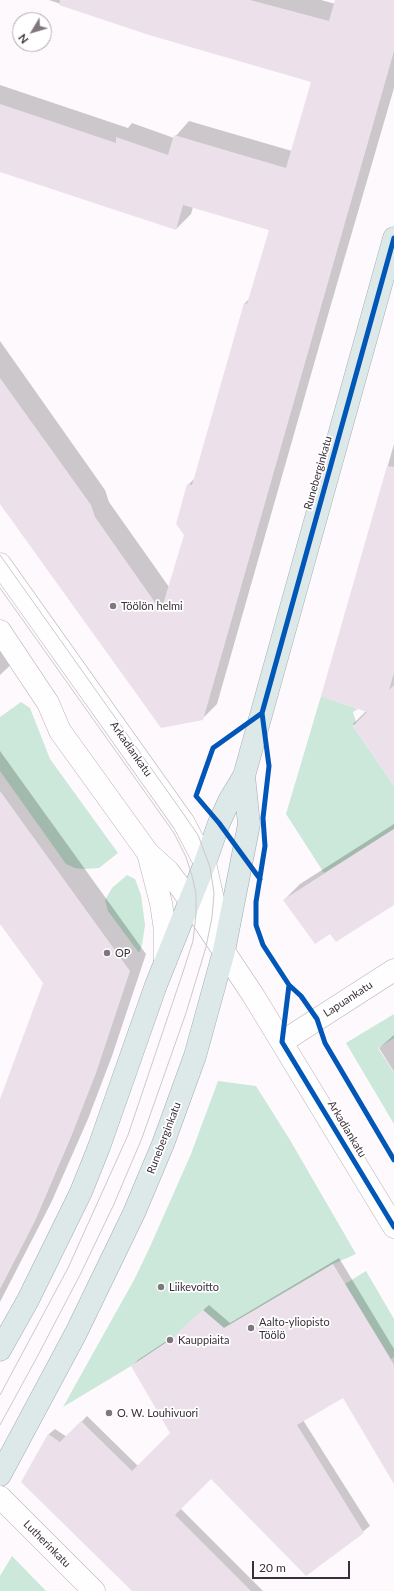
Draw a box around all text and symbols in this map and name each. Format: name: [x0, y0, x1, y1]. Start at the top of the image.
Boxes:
north arrow: [12, 12, 52, 52]
text: N: [15, 32, 31, 46]
street label: Runeberginkatu: [301, 435, 335, 511]
place label: Töölön helmi: [121, 599, 183, 613]
marker: Töölön helmi: [108, 601, 118, 611]
street label: Arkadiankatu: [107, 719, 155, 779]
place label: OP: [115, 946, 130, 960]
marker: OP: [102, 948, 112, 958]
street label: Lapuankatu: [321, 978, 375, 1020]
street label: Arkadiankatu: [325, 1098, 369, 1160]
street label: Runeberginkatu: [144, 1100, 184, 1176]
place label: Liikevoitto: [169, 1280, 219, 1294]
marker: Liikevoitto: [156, 1282, 166, 1292]
place label: Aalto-yliopisto Töölö: [259, 1315, 330, 1341]
marker: Aalto-yliopisto Töölö: [246, 1323, 256, 1333]
place label: Kauppiaita: [178, 1333, 229, 1347]
marker: Kauppiaita: [165, 1335, 175, 1345]
place label: O. W. Louhivuori: [117, 1406, 198, 1420]
marker: O. W. Louhivuori: [104, 1408, 114, 1418]
street label: Lutherinkatu: [21, 1518, 73, 1570]
scale bar: [254, 1553, 352, 1579]
text: 20 m: [259, 1560, 286, 1575]

